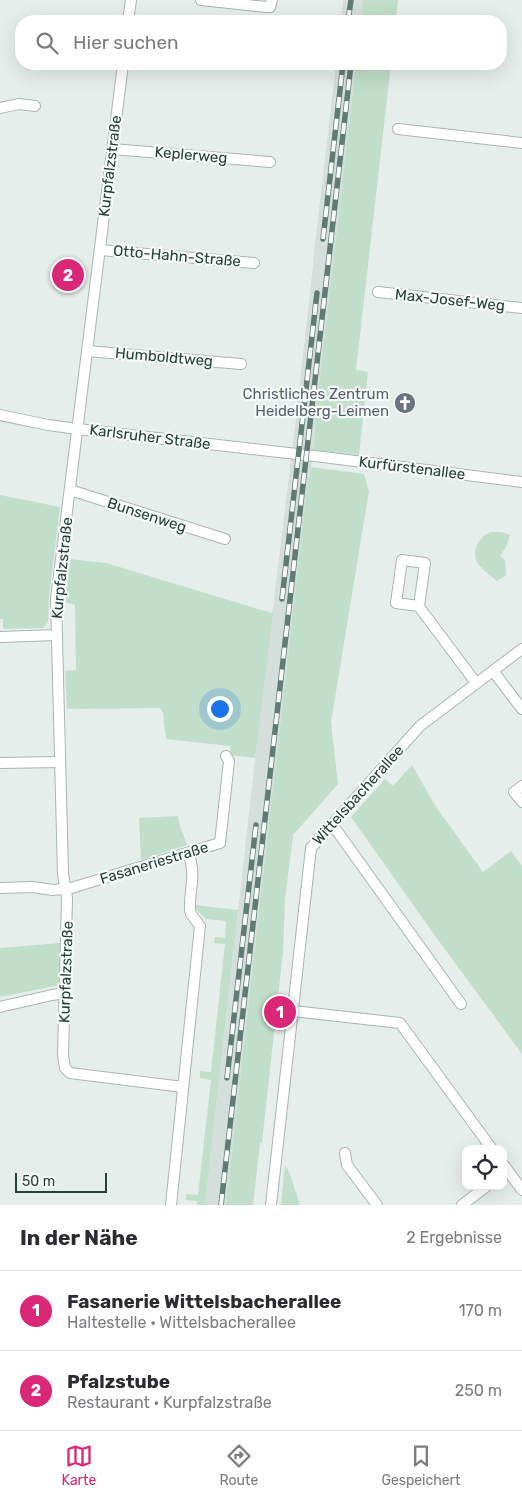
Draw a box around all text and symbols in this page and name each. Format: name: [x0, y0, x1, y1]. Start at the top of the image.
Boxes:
search box: [15, 15, 507, 70]
icon: search: [33, 29, 61, 57]
text: Hier suchen: [73, 31, 179, 54]
street label: Kurpfalzstraße: [95, 114, 125, 218]
street label: Keplerweg: [154, 143, 228, 167]
street label: Otto-Hahn-Straße: [112, 241, 242, 271]
pin: 2: [52, 256, 84, 294]
street label: Max-Josef-Weg: [394, 285, 506, 315]
street label: Humboldtweg: [114, 344, 214, 370]
place label: Christliches Zentrum Heidelberg-Leimen: [243, 385, 389, 420]
church icon: Christliches Zentrum Heidelberg-Leimen: [393, 391, 417, 415]
street label: Karlsruher Straße: [88, 421, 212, 453]
street label: Kurfürstenallee: [358, 453, 466, 483]
street label: Bunsenweg: [105, 494, 189, 536]
street label: Kurpfalzstraße: [48, 516, 76, 620]
your location: [207, 696, 233, 722]
street label: Wittelsbacherallee: [308, 741, 408, 849]
street label: Fasaneriestraße: [98, 838, 210, 888]
street label: Kurpfalzstraße: [55, 921, 77, 1023]
pin: 1: [264, 993, 296, 1031]
map controls: [462, 1145, 507, 1190]
button: locate: [462, 1145, 507, 1190]
scale bar: [15, 1170, 108, 1193]
text: 50 m: [22, 1173, 55, 1190]
text: In der Nähe: [20, 1225, 138, 1250]
text: 2 Ergebnisse: [406, 1228, 502, 1247]
text: Fasanerie Wittelsbacherallee: [67, 1290, 341, 1313]
text: 1: [32, 1301, 40, 1320]
text: 170 m: [459, 1301, 502, 1320]
text: Haltestelle · Wittelsbacherallee: [67, 1313, 296, 1332]
text: Pfalzstube: [67, 1370, 170, 1393]
text: 2: [31, 1381, 41, 1400]
text: 250 m: [455, 1381, 502, 1400]
text: Restaurant · Kurpfalzstraße: [67, 1393, 272, 1412]
tab: Karte: [62, 1442, 96, 1489]
tab: Route: [219, 1442, 258, 1489]
tab: Gespeichert: [381, 1442, 460, 1489]

